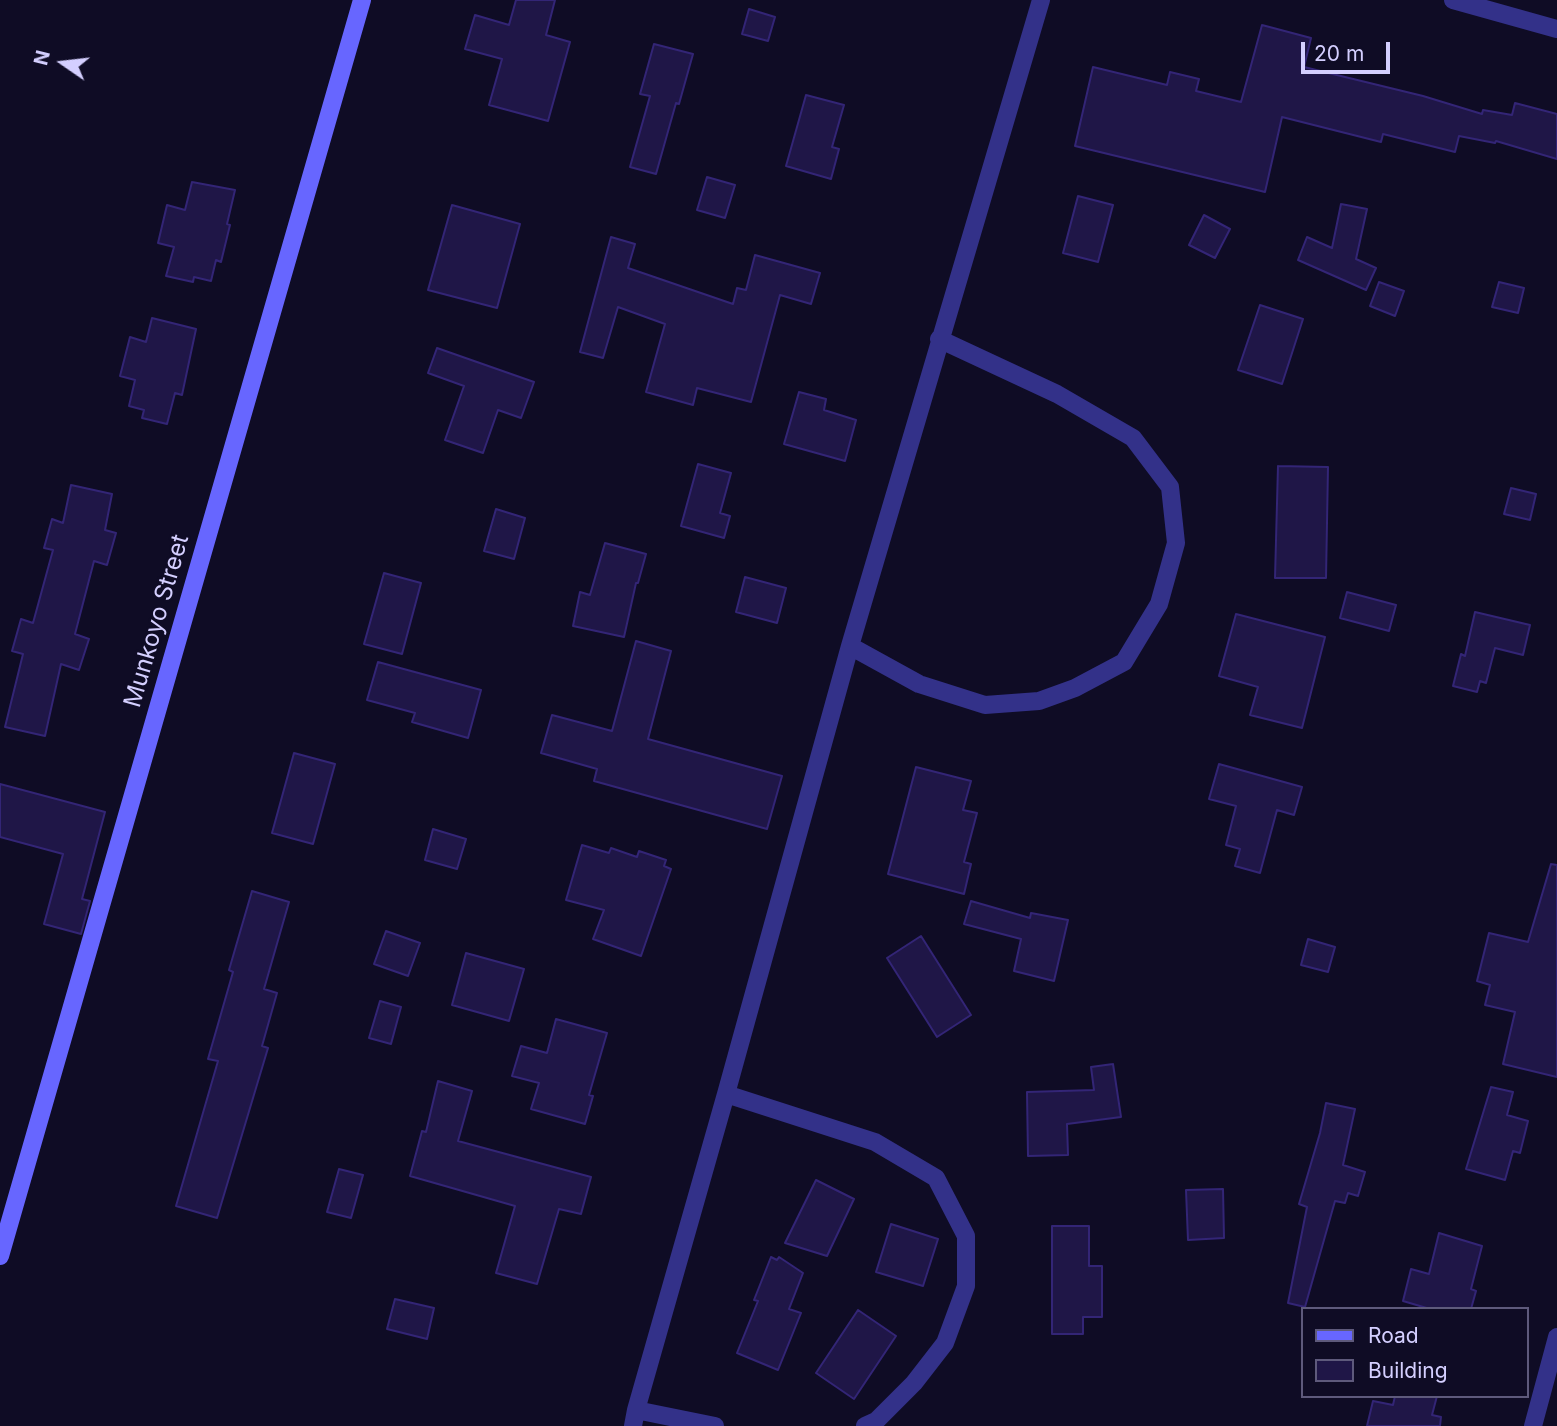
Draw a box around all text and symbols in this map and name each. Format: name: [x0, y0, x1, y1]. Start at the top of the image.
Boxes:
north arrow: [28, 28, 98, 98]
scale bar: [1305, 28, 1394, 72]
text: 20 m: [1314, 41, 1364, 66]
text: N: [29, 48, 55, 68]
street label: Munkoyo Street: [119, 531, 195, 711]
legend: [1302, 1307, 1529, 1398]
text: Road: [1368, 1323, 1419, 1348]
text: Building: [1368, 1358, 1448, 1383]

